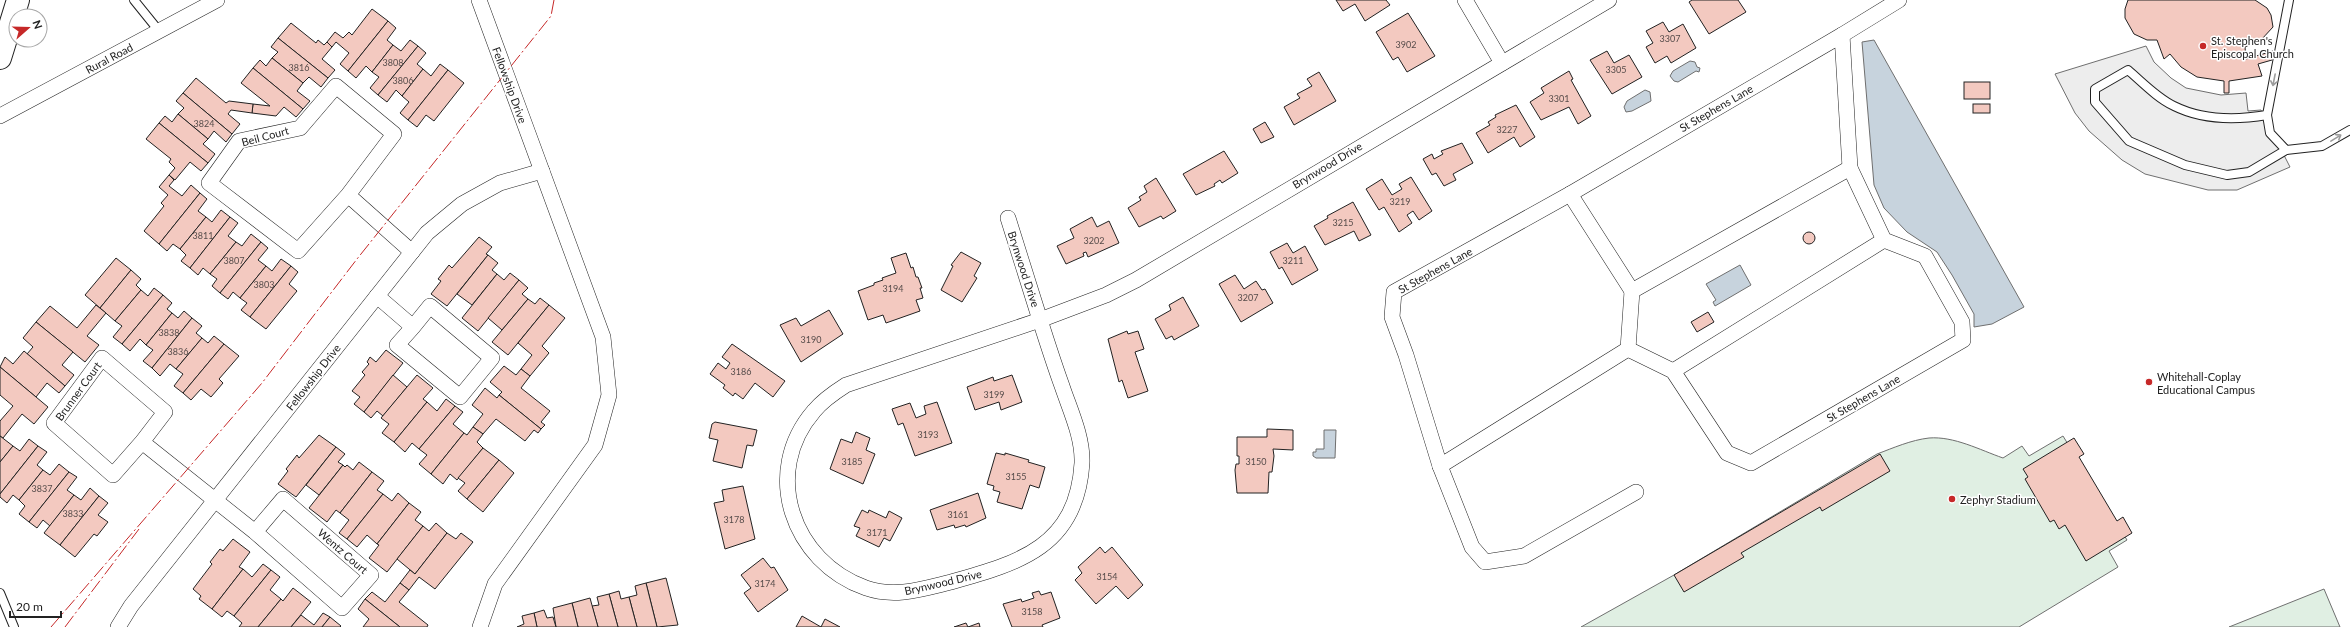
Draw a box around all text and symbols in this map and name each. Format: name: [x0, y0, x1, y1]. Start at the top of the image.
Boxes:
north arrow: [8, 8, 48, 48]
text: N: [30, 18, 45, 31]
house number: 3307: [1660, 33, 1680, 44]
place label: St. Stephen's Episcopal Church: [2211, 34, 2294, 60]
house number: 3902: [1396, 39, 1416, 50]
street label: Rural Road: [83, 40, 135, 76]
marker: St. Stephen's Episcopal Church: [2198, 41, 2208, 51]
street label: Fellowship Drive: [490, 45, 530, 125]
house number: 3808: [383, 57, 403, 68]
house number: 3816: [289, 62, 309, 73]
house number: 3305: [1606, 64, 1626, 75]
one-way arrow: [2270, 73, 2278, 86]
house number: 3806: [393, 75, 413, 86]
street label: St Stephens Lane: [1677, 82, 1755, 134]
house number: 3301: [1549, 93, 1569, 104]
house number: 3824: [194, 118, 214, 129]
street label: Beil Court: [240, 123, 290, 149]
house number: 3227: [1497, 124, 1517, 135]
one-way arrow: [2330, 134, 2342, 142]
street label: Brynwood Drive: [1290, 139, 1364, 191]
house number: 3219: [1390, 196, 1410, 207]
house number: 3215: [1333, 217, 1353, 228]
street label: Brynwood Drive: [1006, 229, 1042, 309]
house number: 3811: [193, 230, 213, 241]
house number: 3202: [1084, 235, 1104, 246]
street label: St Stephens Lane: [1396, 244, 1475, 296]
house number: 3807: [224, 255, 244, 266]
house number: 3211: [1283, 255, 1303, 266]
house number: 3803: [254, 279, 274, 290]
house number: 3194: [883, 283, 903, 294]
house number: 3207: [1238, 292, 1258, 303]
house number: 3838: [159, 327, 179, 338]
house number: 3190: [801, 334, 821, 345]
street label: Fellowship Drive: [283, 341, 343, 413]
house number: 3836: [168, 346, 188, 357]
street label: Brunner Court: [52, 359, 104, 423]
house number: 3186: [731, 366, 751, 377]
place label: Whitehall-Coplay Educational Campus: [2157, 370, 2255, 396]
street label: St Stephens Lane: [1824, 372, 1902, 424]
marker: Whitehall-Coplay Educational Campus: [2144, 377, 2154, 387]
house number: 3199: [984, 389, 1004, 400]
house number: 3193: [918, 429, 938, 440]
house number: 3185: [842, 456, 862, 467]
house number: 3150: [1246, 456, 1266, 467]
house number: 3155: [1006, 471, 1026, 482]
house number: 3837: [32, 483, 52, 494]
place label: Zephyr Stadium: [1960, 493, 2036, 506]
marker: Zephyr Stadium: [1947, 494, 1957, 504]
house number: 3833: [63, 508, 83, 519]
house number: 3161: [948, 509, 968, 520]
house number: 3178: [724, 514, 744, 525]
street label: Wentz Court: [315, 526, 371, 576]
house number: 3171: [867, 527, 887, 538]
street label: Brynwood Drive: [903, 567, 983, 597]
house number: 3154: [1097, 571, 1117, 582]
house number: 3174: [755, 578, 775, 589]
scale bar: [10, 593, 61, 619]
text: 20 m: [16, 599, 43, 614]
house number: 3158: [1022, 606, 1042, 617]

